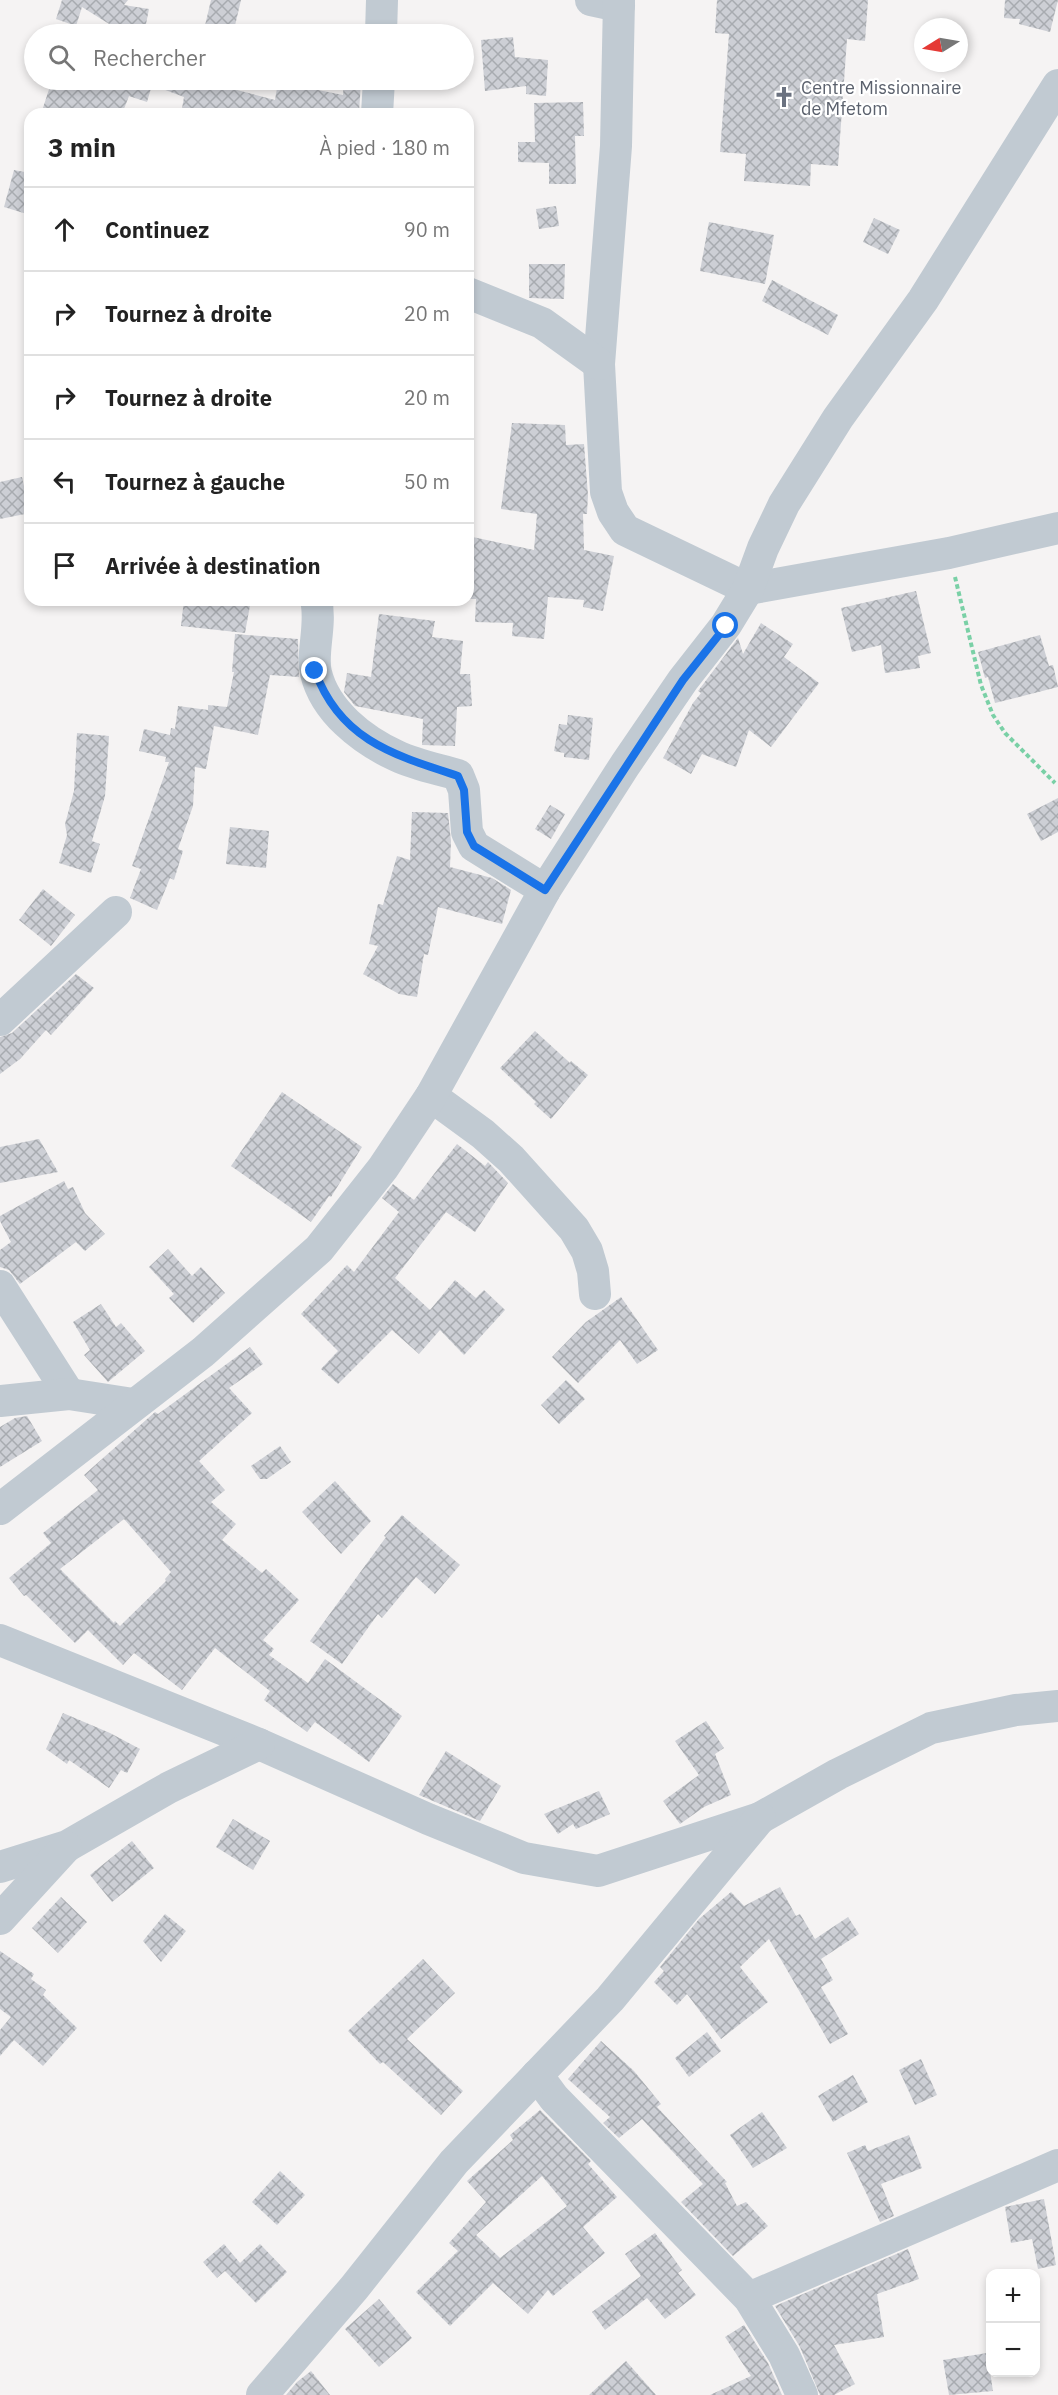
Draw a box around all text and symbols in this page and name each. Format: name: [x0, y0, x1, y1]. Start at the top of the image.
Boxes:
north arrow: [914, 18, 968, 72]
search box: [24, 24, 474, 90]
icon: search: [45, 41, 78, 74]
text: Rechercher: [93, 43, 206, 72]
place label: Centre Missionnaire de Mfetom: [801, 76, 961, 120]
church icon: Centre Missionnaire de Mfetom: [772, 85, 796, 109]
text: 3 min: [48, 130, 116, 164]
text: À pied · 180 m: [319, 134, 450, 161]
icon: ahead: [48, 213, 81, 246]
text: Continuez: [105, 215, 209, 244]
text: 90 m: [404, 216, 450, 243]
icon: right: [48, 297, 81, 330]
text: Tournez à droite: [105, 299, 272, 328]
text: 20 m: [404, 300, 450, 327]
icon: right: [48, 381, 81, 414]
text: Tournez à droite: [105, 383, 272, 412]
text: 20 m: [404, 384, 450, 411]
icon: left: [48, 465, 81, 498]
text: Tournez à gauche: [105, 467, 285, 496]
text: 50 m: [404, 468, 450, 495]
icon: arrive: [48, 549, 81, 582]
text: Arrivée à destination: [105, 551, 321, 580]
route start: [712, 612, 738, 638]
route end: [301, 657, 327, 683]
map controls: [986, 2269, 1040, 2377]
button: +: [986, 2269, 1040, 2323]
button: −: [986, 2323, 1040, 2377]

